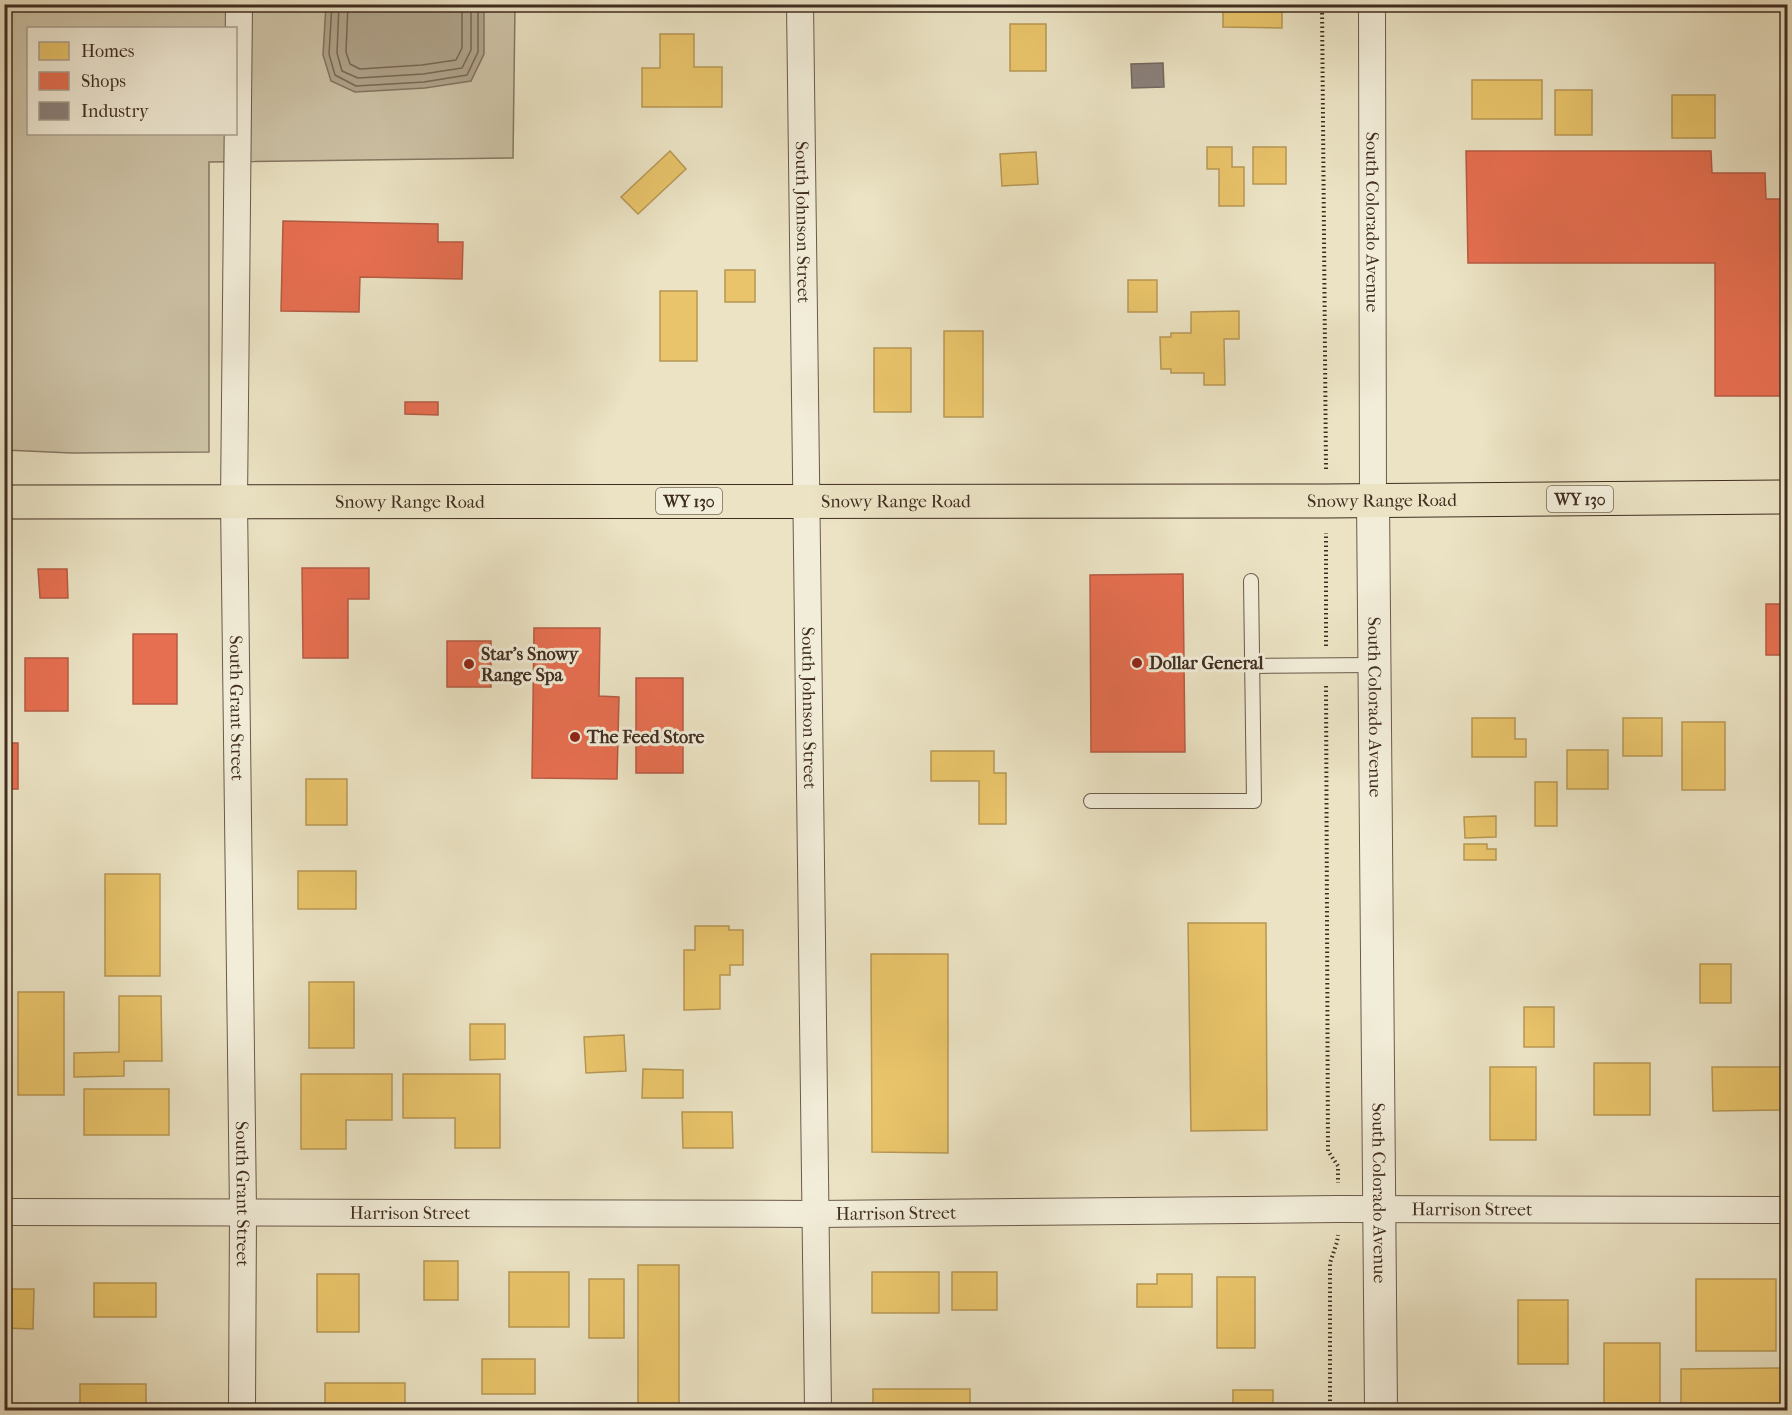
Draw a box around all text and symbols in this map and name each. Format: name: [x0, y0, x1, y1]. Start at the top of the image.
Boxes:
legend: [27, 27, 237, 135]
text: Homes: [81, 41, 135, 62]
text: Shops: [81, 71, 126, 92]
text: Industry: [81, 101, 150, 122]
street label: South Colorado Avenue: [1361, 132, 1383, 312]
street label: South Johnson Street: [791, 141, 814, 304]
road number: WY 130: [1547, 486, 1613, 512]
road number: WY 130: [656, 488, 722, 514]
street label: Snowy Range Road: [1307, 490, 1457, 512]
street label: Snowy Range Road: [821, 491, 971, 512]
street label: Snowy Range Road: [335, 492, 485, 513]
street label: South Colorado Avenue: [1363, 617, 1386, 798]
street label: South Johnson Street: [797, 627, 820, 790]
street label: South Grant Street: [225, 635, 248, 782]
place label: Star's Snowy Range Spa: [481, 644, 580, 686]
place label: Dollar General: [1149, 653, 1264, 674]
marker: Dollar General: [1130, 656, 1144, 670]
marker: Star's Snowy Range Spa: [462, 657, 476, 671]
place label: The Feed Store: [586, 727, 705, 748]
marker: The Feed Store: [568, 730, 582, 744]
street label: South Colorado Avenue: [1367, 1103, 1390, 1284]
street label: South Grant Street: [231, 1121, 253, 1267]
street label: Harrison Street: [1412, 1199, 1533, 1220]
street label: Harrison Street: [350, 1203, 471, 1224]
street label: Harrison Street: [836, 1203, 957, 1225]

